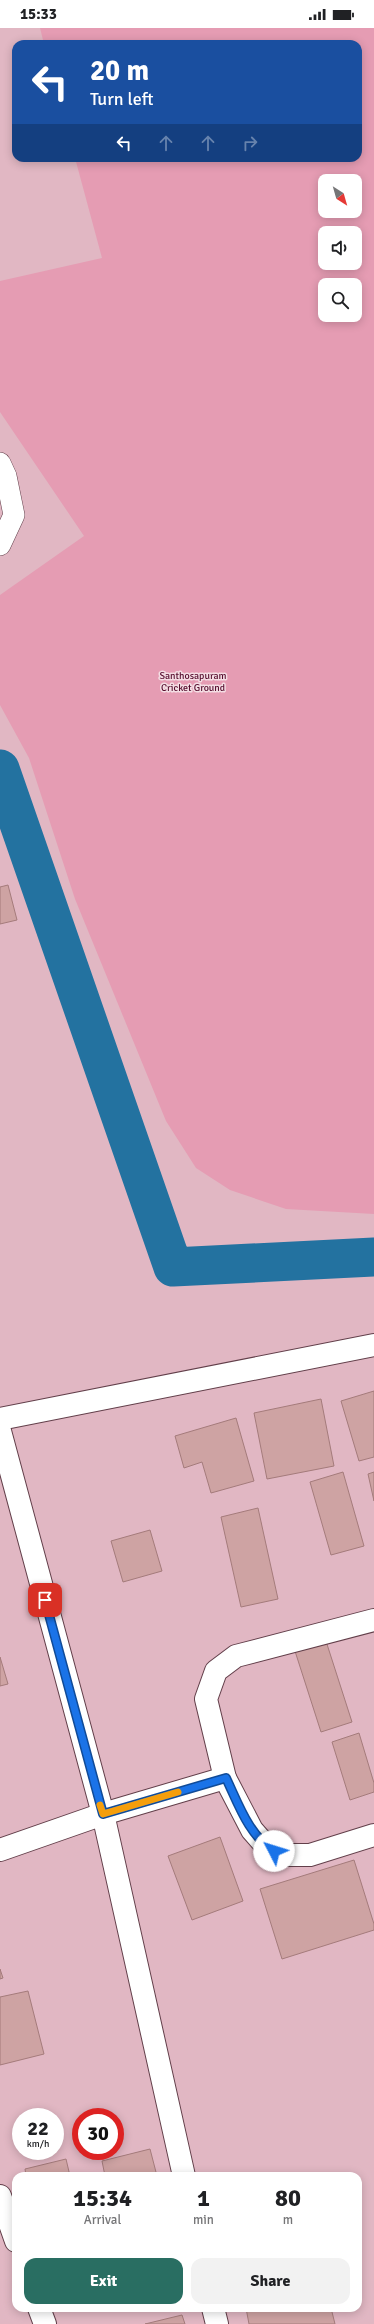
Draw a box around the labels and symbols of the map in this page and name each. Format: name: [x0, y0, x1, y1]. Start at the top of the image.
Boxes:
north arrow: [318, 174, 362, 218]
park label: Santhosapuram Cricket Ground: [159, 670, 227, 694]
pin: [28, 1583, 62, 1617]
position arrow: [253, 1830, 295, 1872]
speed limit sign: 30: [72, 2108, 124, 2160]

